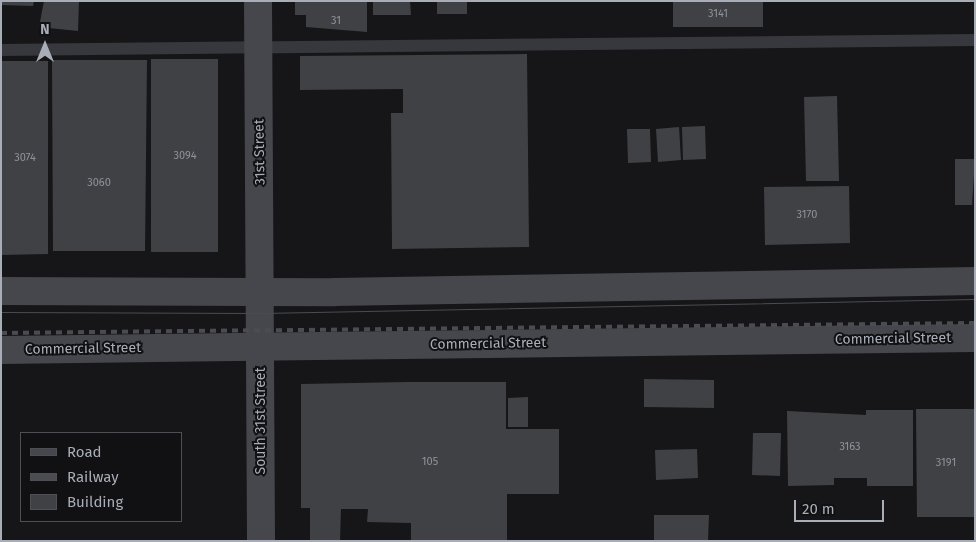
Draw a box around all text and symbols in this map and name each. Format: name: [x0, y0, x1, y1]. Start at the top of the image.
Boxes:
house number: 3141: [708, 7, 728, 21]
house number: 31: [331, 14, 341, 28]
north arrow: [20, 20, 70, 70]
text: N: [40, 21, 50, 38]
street label: 31st Street: [251, 119, 269, 185]
house number: 3094: [173, 149, 197, 163]
house number: 3074: [14, 151, 36, 165]
house number: 3060: [87, 176, 111, 190]
house number: 3170: [797, 208, 817, 222]
street label: Commercial Street: [835, 330, 951, 348]
street label: Commercial Street: [430, 335, 546, 353]
street label: Commercial Street: [25, 340, 141, 358]
street label: South 31st Street: [253, 368, 269, 474]
legend: [20, 432, 182, 522]
house number: 3163: [839, 440, 861, 454]
text: Road: [67, 443, 102, 461]
house number: 105: [422, 455, 438, 469]
house number: 3191: [936, 456, 956, 470]
text: Railway: [67, 468, 119, 486]
scale bar: [796, 490, 886, 522]
text: Building: [67, 493, 123, 511]
text: 20 m: [802, 500, 835, 518]

